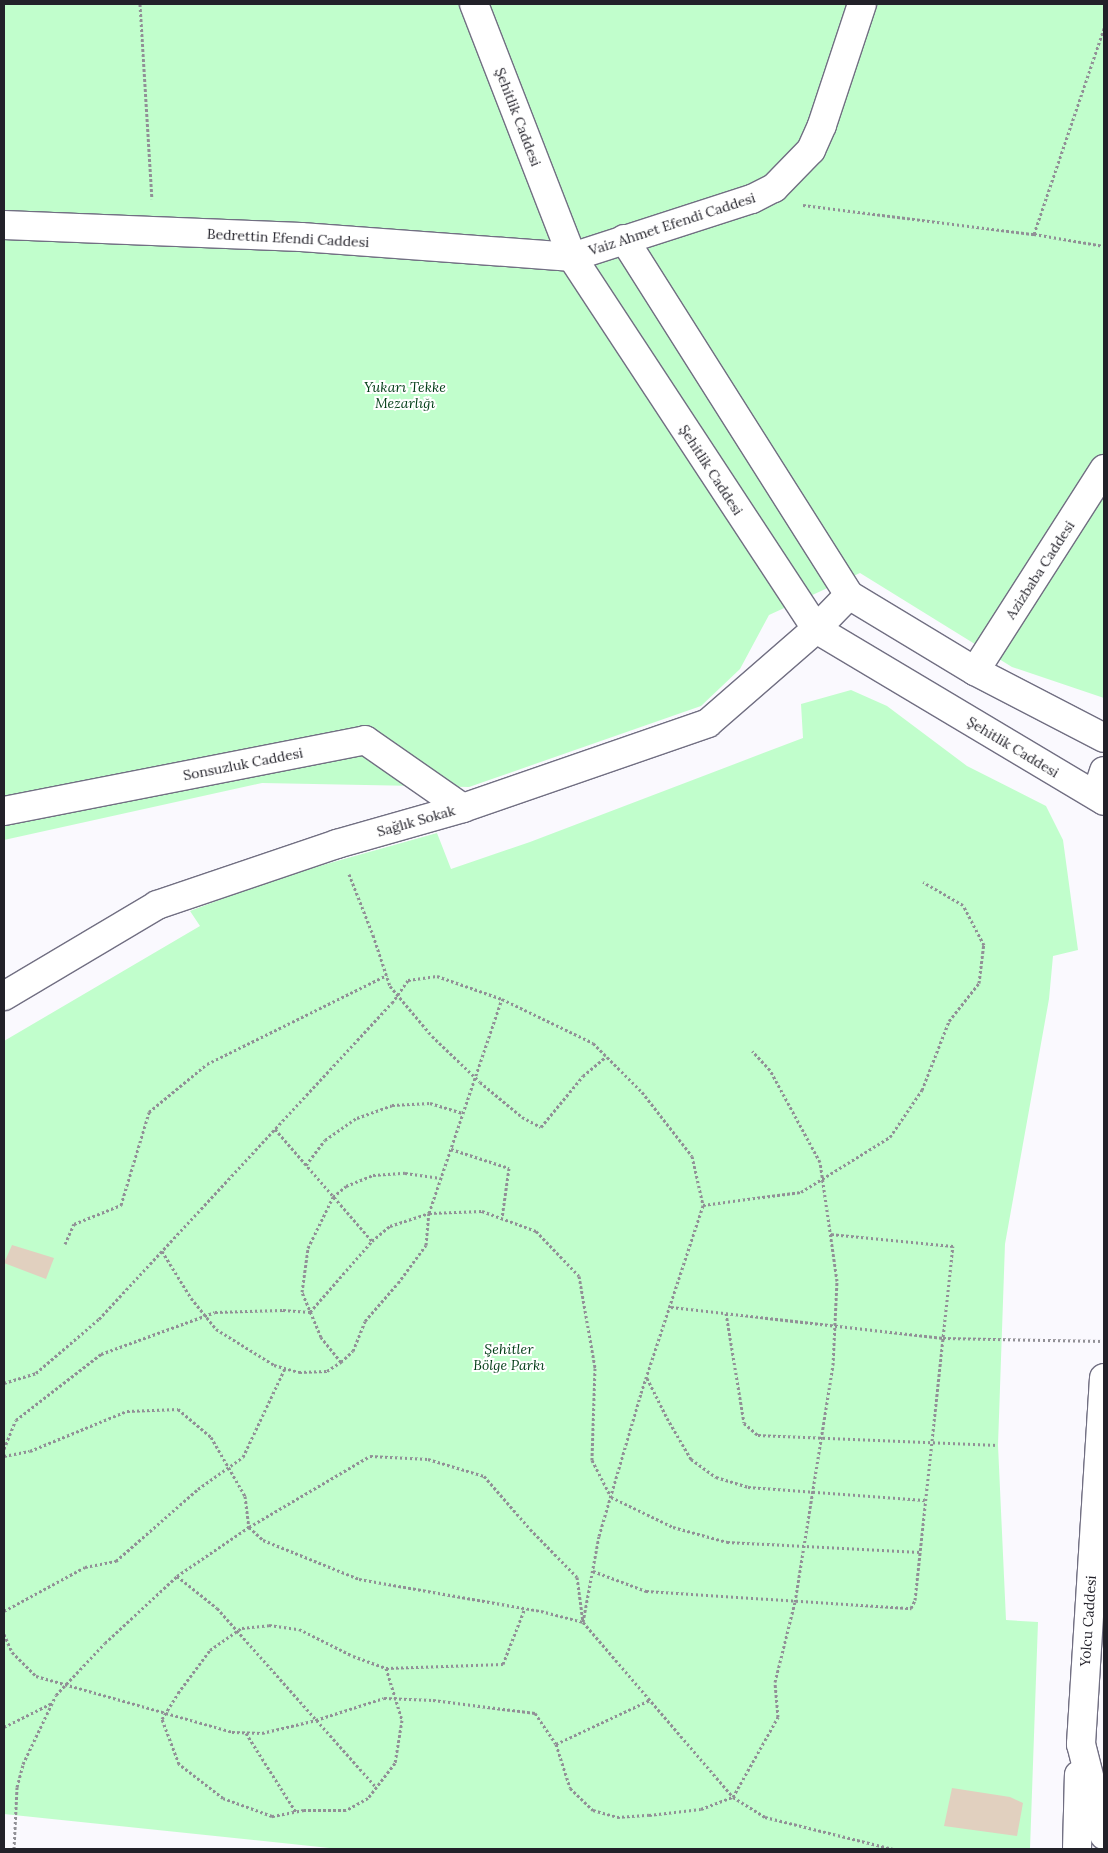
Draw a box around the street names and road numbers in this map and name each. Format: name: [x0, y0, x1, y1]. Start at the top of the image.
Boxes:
street label: Şehitlik Caddesi: [491, 65, 545, 169]
street label: Vaiz Ahmet Efendi Caddesi: [587, 189, 757, 259]
street label: Bedrettin Efendi Caddesi: [206, 225, 370, 251]
street label: Şehitlik Caddesi: [676, 422, 746, 518]
street label: Azizbaba Caddesi: [1002, 518, 1078, 622]
street label: Şehitlik Caddesi: [964, 713, 1062, 781]
street label: Sonsuzluk Caddesi: [182, 744, 304, 784]
street label: Sağlık Sokak: [375, 802, 457, 840]
street label: Yolcu Caddesi: [1076, 1575, 1100, 1667]

